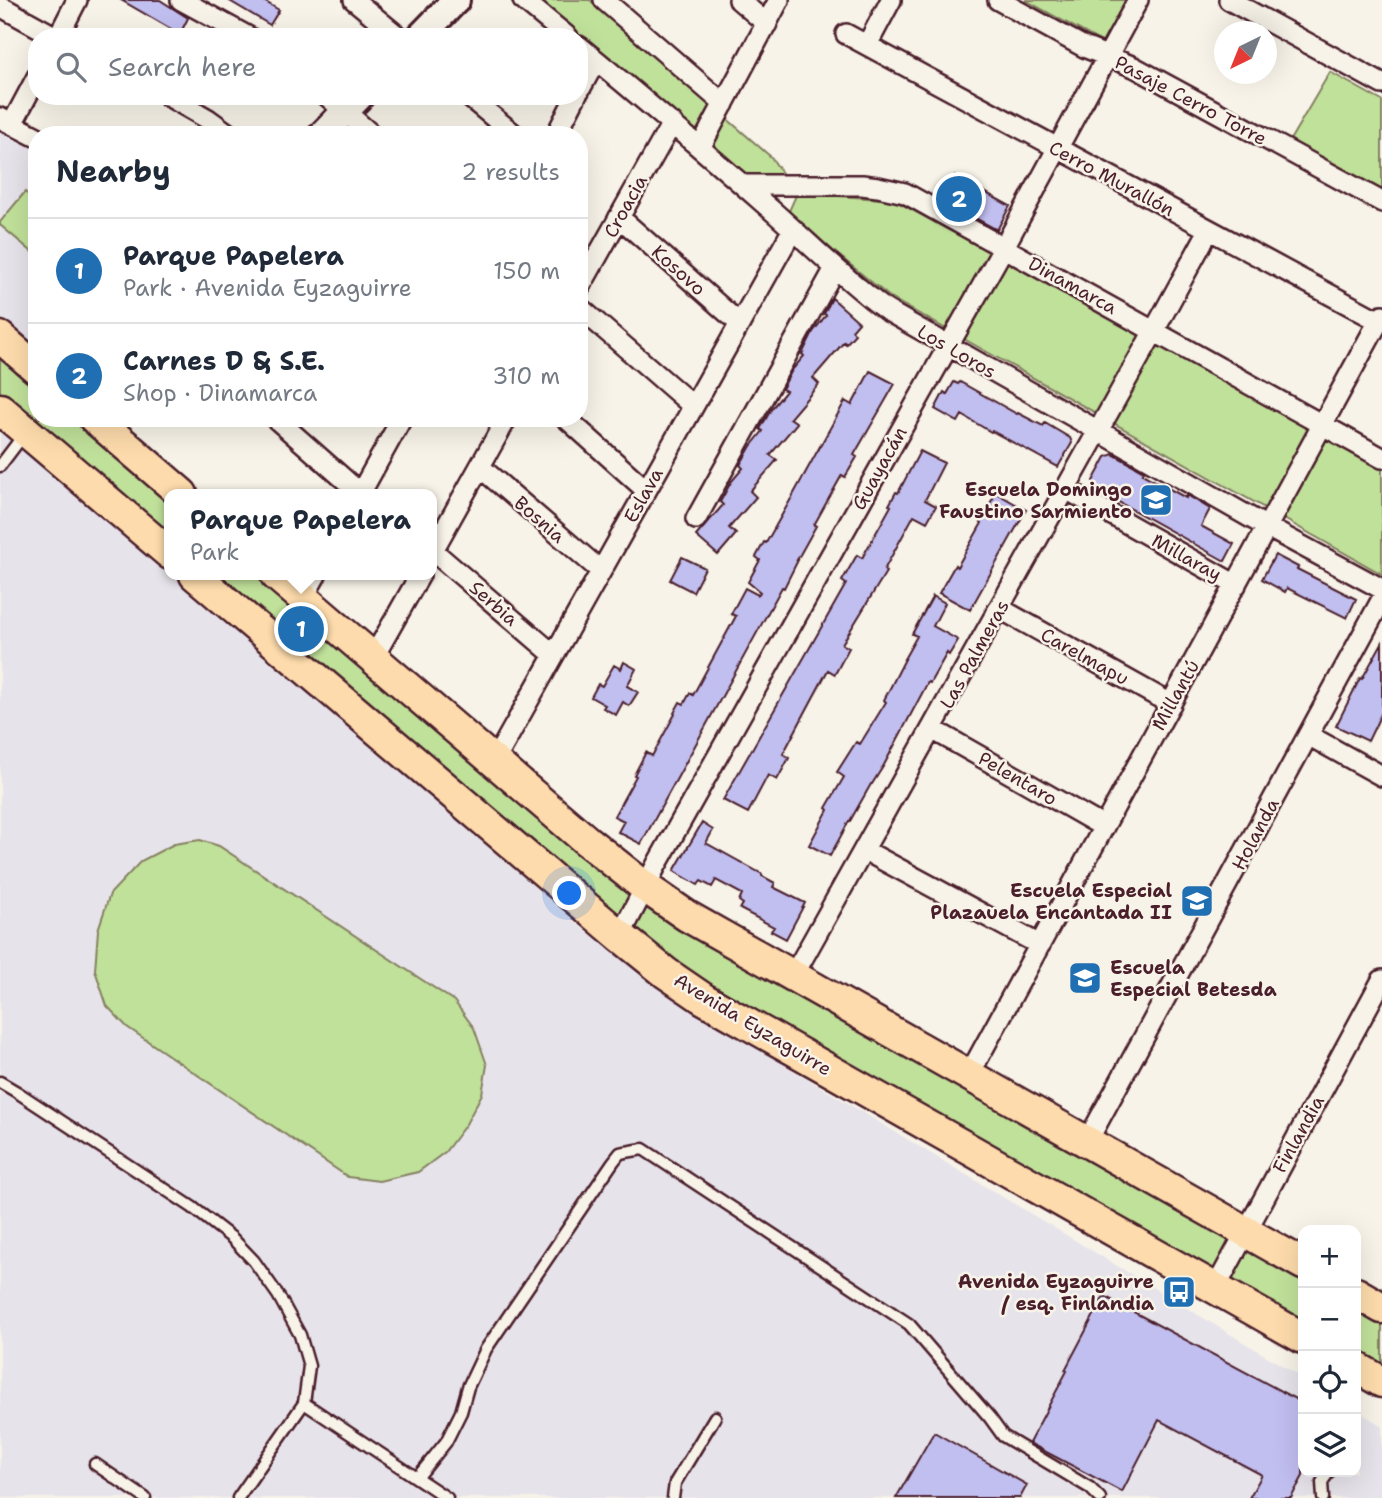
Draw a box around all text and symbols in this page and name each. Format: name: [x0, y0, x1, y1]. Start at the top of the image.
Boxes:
north arrow: [1214, 21, 1277, 84]
search box: [28, 28, 588, 105]
icon: search: [52, 48, 90, 86]
text: Search here: [108, 49, 257, 84]
street label: Pasaje Cerro Torre: [1110, 50, 1271, 151]
street label: Cerro Murallón: [1045, 135, 1179, 222]
text: Nearby: [56, 151, 171, 192]
text: 2 results: [461, 157, 560, 187]
street label: Croacia: [598, 170, 653, 242]
pin: 2: [936, 173, 982, 225]
text: Parque Papelera: [123, 238, 344, 273]
street label: Kosovo: [646, 239, 711, 301]
street label: Dinamarca: [1024, 251, 1122, 320]
text: 1: [74, 256, 84, 286]
text: 150 m: [493, 256, 560, 286]
text: Park · Avenida Eyzaguirre: [123, 273, 412, 303]
street label: Los Loros: [913, 319, 1001, 384]
text: Carnes D & S.E.: [123, 343, 325, 378]
text: 2: [71, 361, 87, 391]
text: 310 m: [492, 361, 560, 391]
text: Shop · Dinamarca: [123, 378, 317, 408]
street label: Guayacán: [846, 422, 913, 514]
street label: Eslava: [618, 463, 669, 527]
place label: Escuela Domingo Faustino Sarmiento: [939, 477, 1132, 524]
school or university icon: Escuela Domingo Faustino Sarmiento: [1137, 481, 1175, 519]
popup: [164, 489, 437, 580]
street label: Bosnia: [509, 490, 571, 549]
text: Parque Papelera: [190, 502, 411, 537]
street label: Millaray: [1147, 528, 1226, 587]
text: Park: [190, 537, 239, 567]
street label: Serbia: [464, 575, 524, 632]
street label: Las Palmeras: [934, 595, 1015, 713]
pin: 1: [278, 603, 324, 655]
street label: Carelmapu: [1036, 622, 1133, 691]
street label: Millantú: [1146, 656, 1205, 735]
street label: Pelentaro: [974, 746, 1062, 811]
street label: Holanda: [1226, 794, 1285, 875]
your location: [552, 876, 586, 910]
place label: Escuela Especial Plazauela Encantada II: [930, 878, 1172, 925]
school or university icon: Escuela Especial Plazauela Encantada II: [1178, 882, 1216, 920]
place label: Escuela Especial Betesda: [1110, 955, 1277, 1002]
school or university icon: Escuela Especial Betesda: [1066, 959, 1104, 997]
street label: Avenida Eyzaguirre: [669, 967, 836, 1081]
street label: Finlandia: [1267, 1091, 1330, 1178]
map controls: [1298, 1225, 1361, 1477]
button: +: [1298, 1225, 1361, 1288]
place label: Avenida Eyzaguirre / esq. Finlandia: [958, 1269, 1154, 1316]
bus stop icon: Avenida Eyzaguirre / esq. Finlandia: [1160, 1273, 1198, 1311]
button: −: [1298, 1288, 1361, 1351]
button: locate: [1298, 1351, 1361, 1414]
button: layers: [1298, 1414, 1361, 1477]

